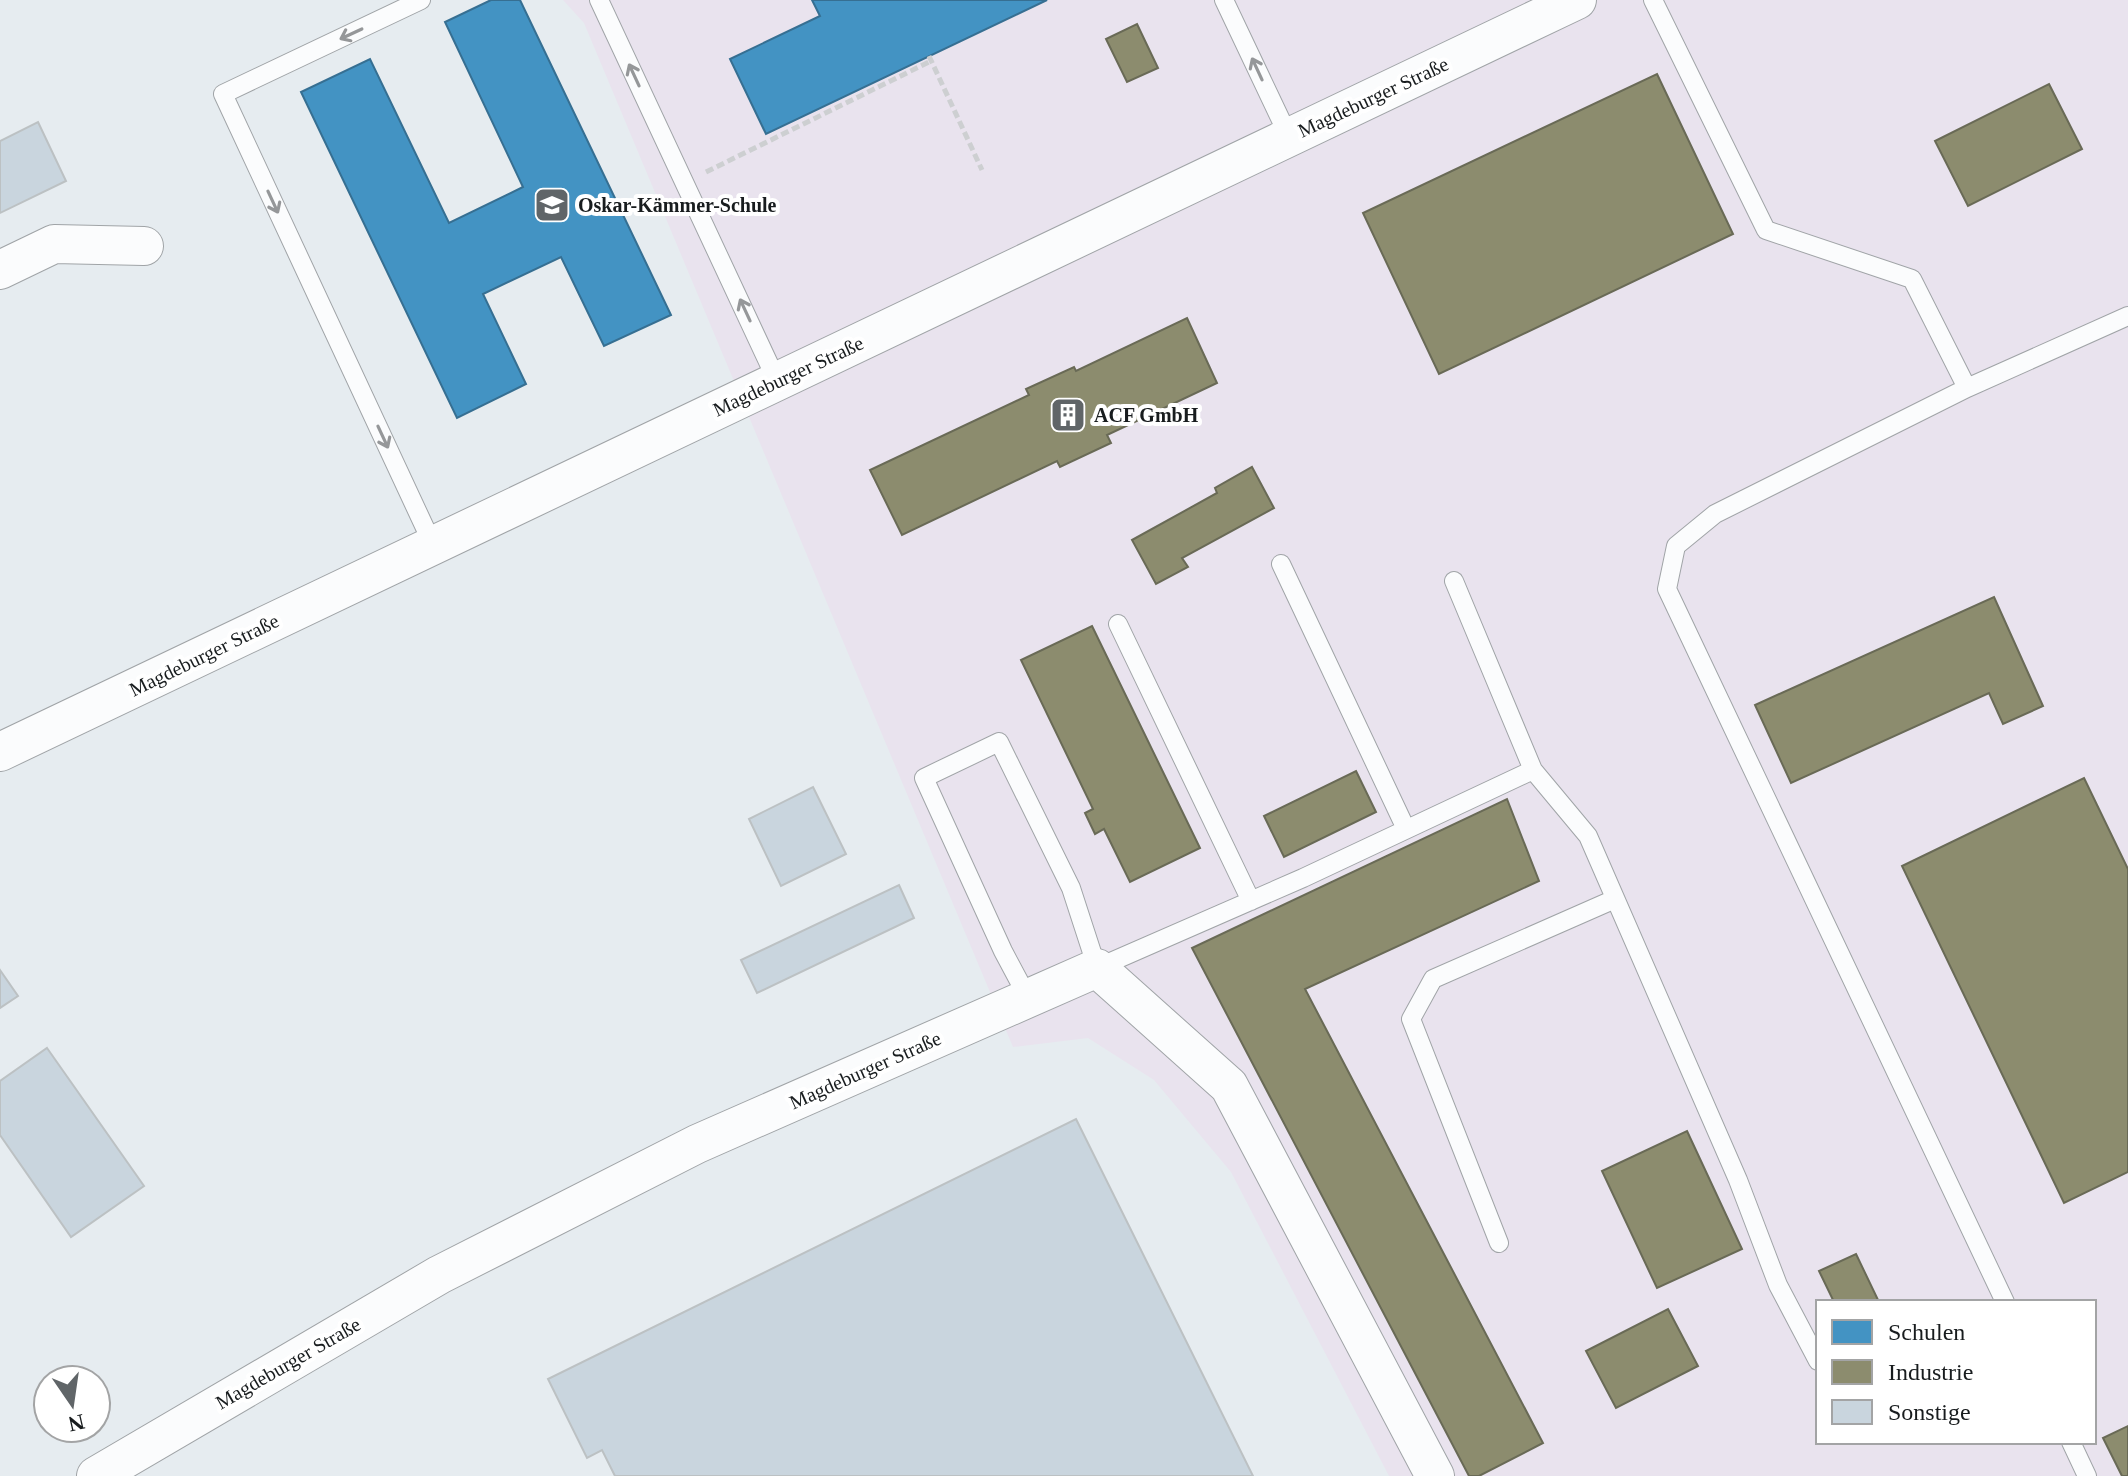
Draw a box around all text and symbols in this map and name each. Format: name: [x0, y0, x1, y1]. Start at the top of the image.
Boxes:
one-way arrow: [339, 27, 363, 42]
street label: Magdeburger Straße: [1294, 52, 1452, 142]
one-way arrow: [1249, 57, 1264, 81]
one-way arrow: [626, 63, 641, 87]
school or university icon: Oskar-Kämmer-Schule: [533, 186, 571, 224]
one-way arrow: [266, 189, 281, 213]
place label: Oskar-Kämmer-Schule: [578, 194, 777, 216]
one-way arrow: [736, 298, 751, 323]
street label: Magdeburger Straße: [709, 331, 867, 421]
building icon: ACF GmbH: [1049, 396, 1087, 434]
place label: ACF GmbH: [1094, 404, 1199, 426]
one-way arrow: [376, 425, 391, 449]
street label: Magdeburger Straße: [126, 609, 283, 702]
street label: Magdeburger Straße: [786, 1027, 945, 1114]
legend: [1816, 1300, 2096, 1444]
street label: Magdeburger Straße: [212, 1313, 365, 1414]
text: Schulen: [1888, 1319, 1965, 1345]
text: Industrie: [1888, 1359, 1973, 1385]
north arrow: [32, 1364, 112, 1444]
text: Sonstige: [1888, 1399, 1971, 1425]
text: N: [66, 1409, 87, 1437]

